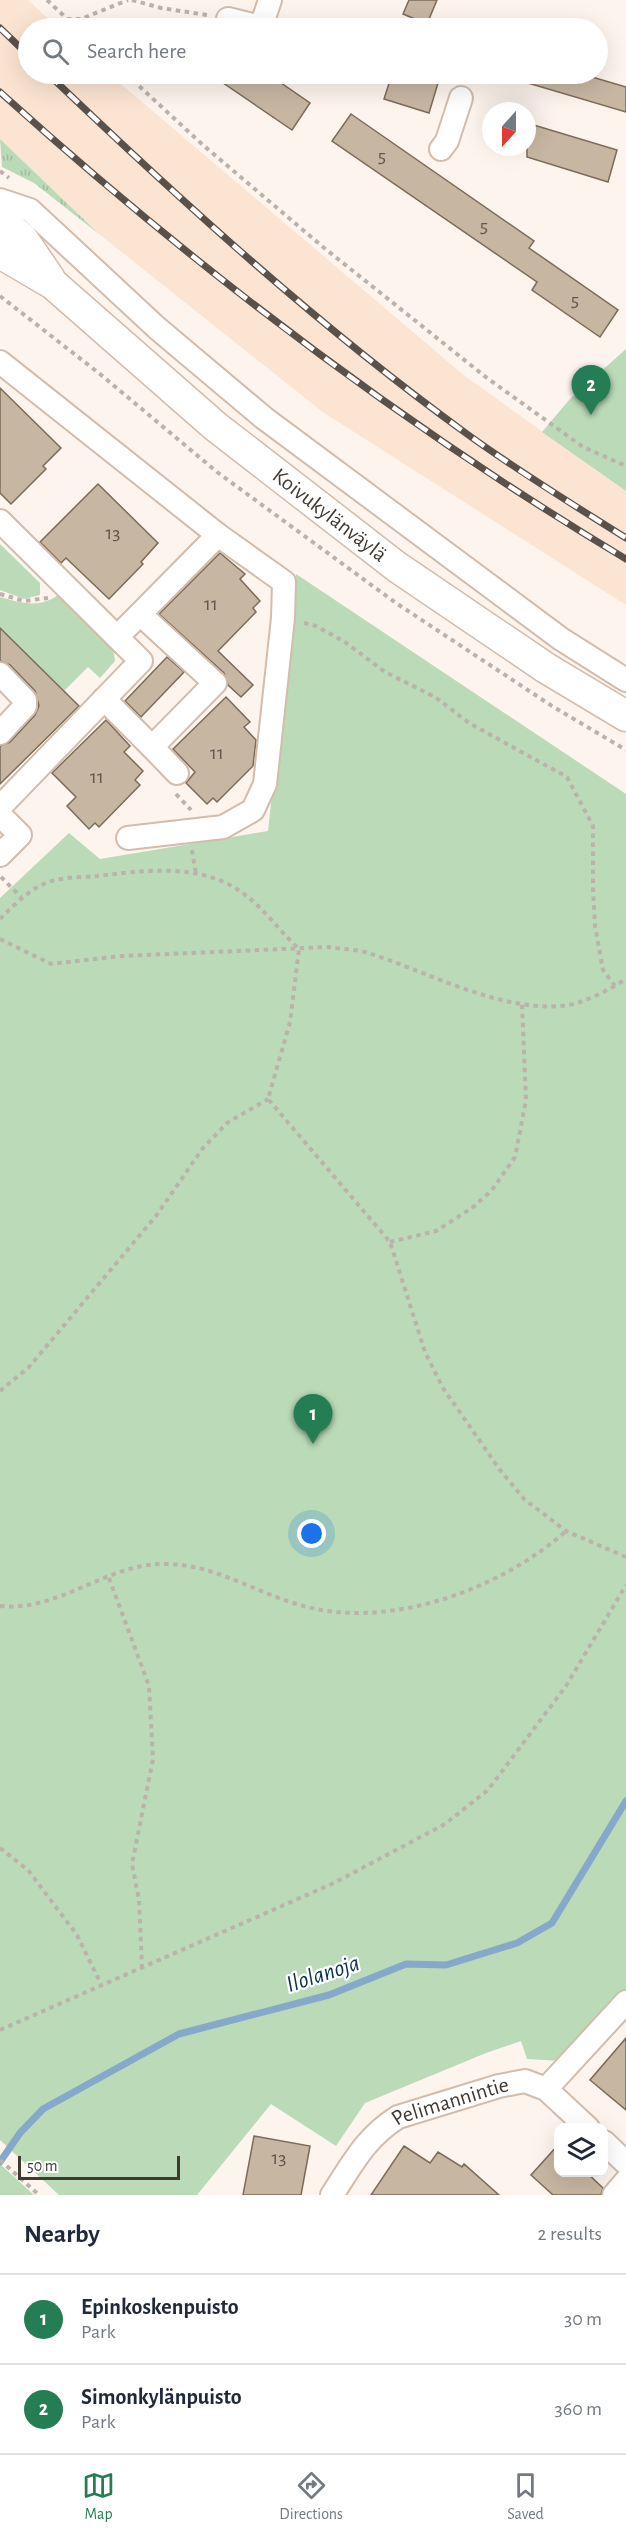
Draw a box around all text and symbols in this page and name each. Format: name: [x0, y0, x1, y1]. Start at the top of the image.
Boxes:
search box: [18, 18, 608, 84]
icon: search: [39, 35, 72, 68]
text: Search here: [87, 40, 186, 62]
north arrow: [482, 102, 536, 156]
house number: 5: [378, 146, 386, 166]
house number: 5: [480, 216, 488, 236]
house number: 5: [571, 290, 579, 310]
pin: 2: [572, 366, 610, 415]
street label: Koivukylänväylä: [269, 464, 391, 566]
house number: 13: [105, 523, 121, 543]
house number: 11: [204, 594, 218, 614]
house number: 11: [210, 743, 224, 763]
house number: 11: [90, 767, 104, 787]
pin: 1: [294, 1394, 332, 1444]
your location: [297, 1519, 326, 1548]
water label: Ilolanoja: [283, 1951, 363, 1997]
street label: Pelimannintie: [387, 2073, 510, 2129]
map controls: [554, 2123, 608, 2177]
button: layers: [554, 2123, 608, 2177]
house number: 13: [271, 2148, 287, 2168]
scale bar: [18, 2153, 180, 2180]
text: 50 m: [27, 2158, 58, 2174]
text: Nearby: [24, 2221, 100, 2247]
text: 2 results: [538, 2224, 602, 2244]
text: Epinkoskenpuisto: [81, 2296, 239, 2318]
text: 1: [40, 2309, 47, 2329]
text: 30 m: [564, 2309, 602, 2329]
text: Park: [81, 2322, 116, 2342]
text: Simonkylänpuisto: [81, 2386, 242, 2408]
text: 2: [39, 2399, 48, 2419]
text: 360 m: [555, 2399, 602, 2419]
text: Park: [81, 2412, 116, 2432]
tab: Map: [82, 2469, 115, 2524]
tab: Directions: [279, 2469, 343, 2524]
tab: Saved: [507, 2469, 544, 2524]

